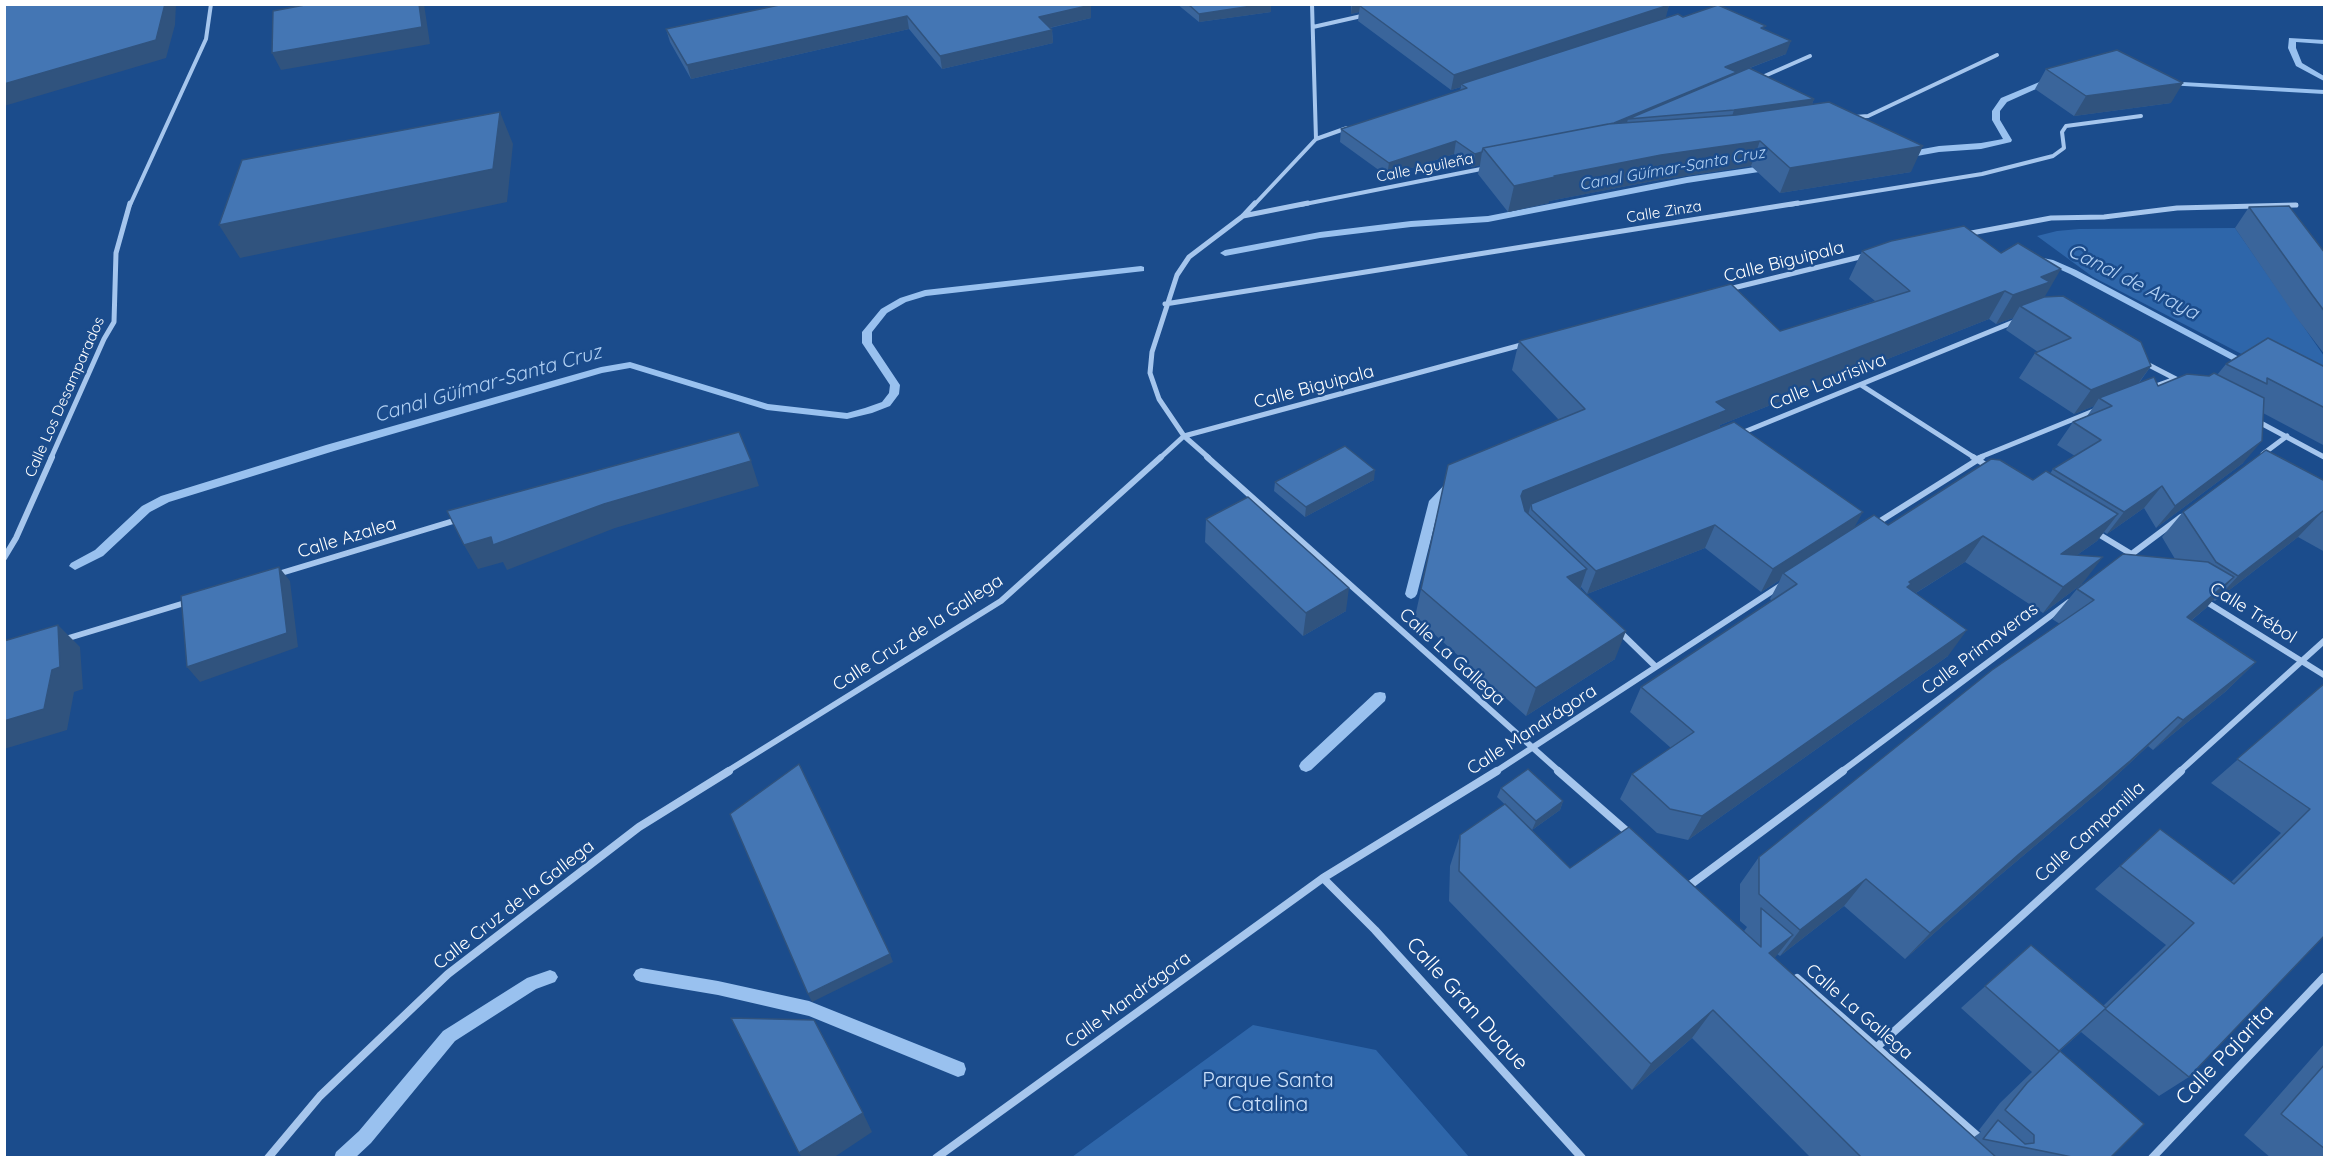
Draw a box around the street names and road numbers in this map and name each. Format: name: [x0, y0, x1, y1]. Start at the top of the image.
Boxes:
street label: Calle Aguileña: [1375, 150, 1475, 186]
street label: Calle Zinza: [1625, 197, 1703, 227]
street label: Calle Biguipala: [1721, 237, 1847, 287]
street label: Calle Los Desamparados: [21, 314, 109, 480]
street label: Calle Laurisilva: [1767, 349, 1889, 415]
street label: Calle Biguipala: [1252, 361, 1376, 413]
street label: Calle Azalea: [295, 513, 399, 563]
street label: Calle Cruz de la Gallega: [829, 570, 1007, 696]
street label: Calle Trébol: [2206, 578, 2300, 648]
street label: Calle Primaveras: [1918, 598, 2042, 700]
street label: Calle La Gallega: [1395, 604, 1509, 710]
street label: Calle Mandrágora: [1463, 680, 1601, 780]
street label: Calle Campanilla: [2031, 777, 2149, 887]
street label: Calle Cruz de la Gallega: [429, 835, 599, 975]
street label: Calle Gran Duque: [1401, 932, 1533, 1076]
street label: Calle Mandrágora: [1061, 947, 1195, 1053]
street label: Calle La Gallega: [1801, 960, 1917, 1064]
street label: Calle Pajarita: [2171, 1000, 2279, 1110]

